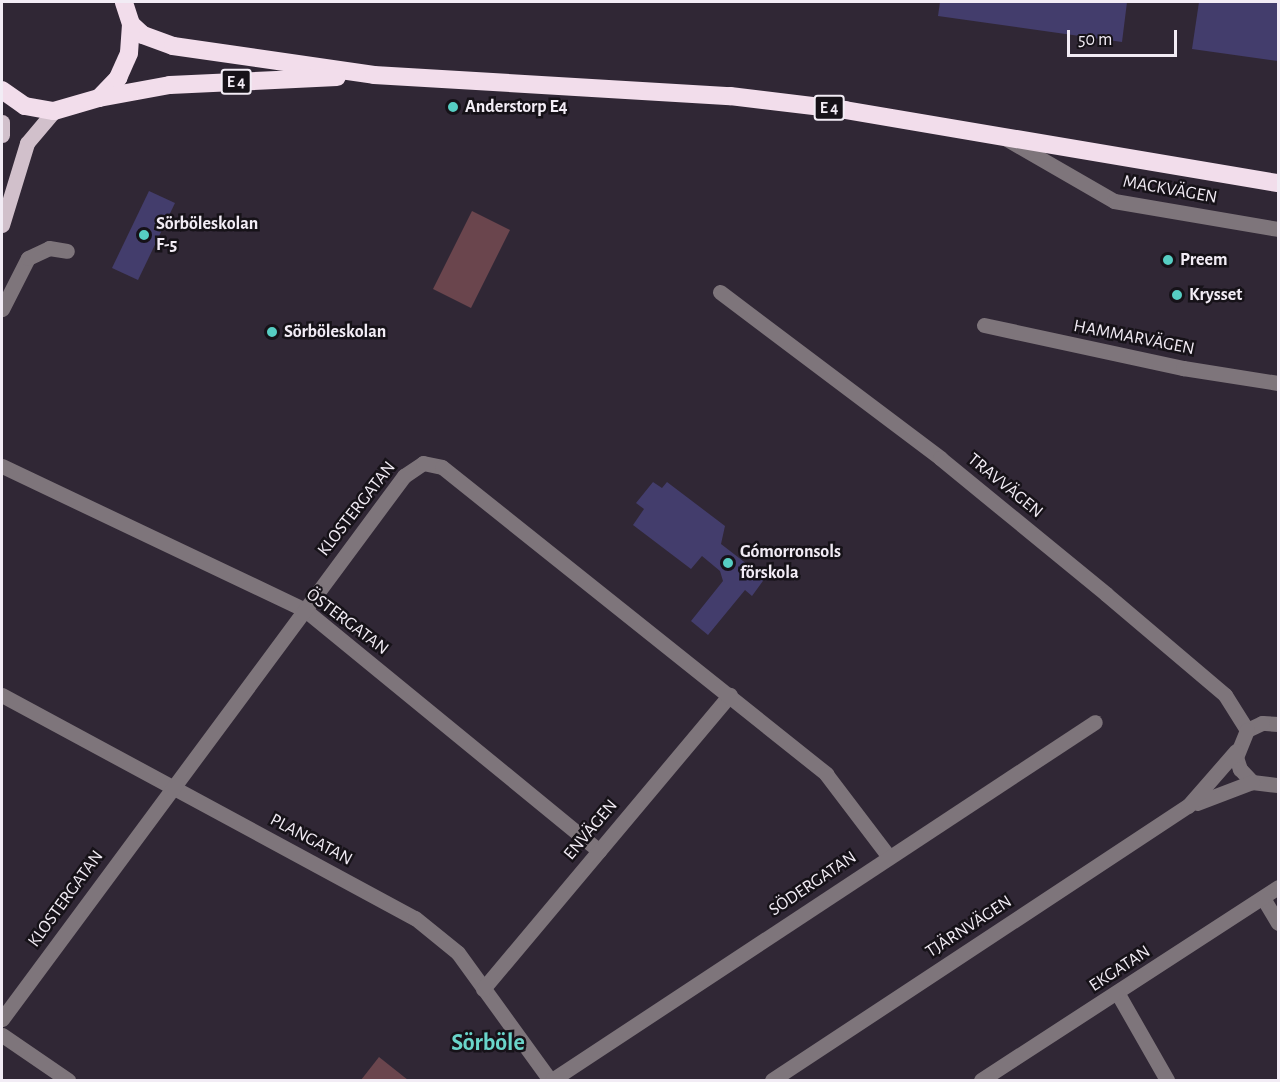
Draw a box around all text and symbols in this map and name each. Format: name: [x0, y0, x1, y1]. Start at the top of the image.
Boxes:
scale bar: [1070, 18, 1180, 56]
text: 50 m: [1078, 31, 1112, 49]
road number: E 4: [220, 69, 252, 95]
road number: E 4: [812, 95, 846, 121]
place label: Anderstorp E4: [465, 96, 568, 118]
marker: Anderstorp E4: [446, 100, 460, 114]
street label: MACKVÄGEN: [1121, 171, 1219, 209]
place label: Sörböleskolan F-5: [156, 214, 258, 256]
marker: Sörböleskolan F-5: [137, 228, 151, 242]
place label: Preem: [1180, 249, 1228, 271]
marker: Preem: [1161, 253, 1175, 267]
place label: Krysset: [1189, 284, 1242, 306]
marker: Krysset: [1170, 288, 1184, 302]
street label: HAMMARVÄGEN: [1072, 316, 1196, 360]
place label: Sörböleskolan: [284, 321, 386, 343]
marker: Sörböleskolan: [265, 325, 279, 339]
street label: TRAVVÄGEN: [963, 449, 1047, 523]
street label: KLOSTERGATAN: [313, 457, 401, 561]
place label: Gómorronsols förskola: [740, 542, 841, 584]
marker: Gómorronsols förskola: [721, 556, 735, 570]
street label: ÖSTERGATAN: [301, 584, 393, 660]
street label: ENVÄGEN: [559, 795, 623, 865]
street label: PLANGATAN: [266, 809, 356, 871]
street label: KLOSTERGATAN: [24, 846, 108, 952]
street label: SÖDERGATAN: [765, 847, 861, 921]
street label: TJÄRNVÄGEN: [922, 891, 1016, 963]
street label: EKGATAN: [1085, 941, 1155, 997]
district label: Sörböle: [451, 1030, 525, 1058]

